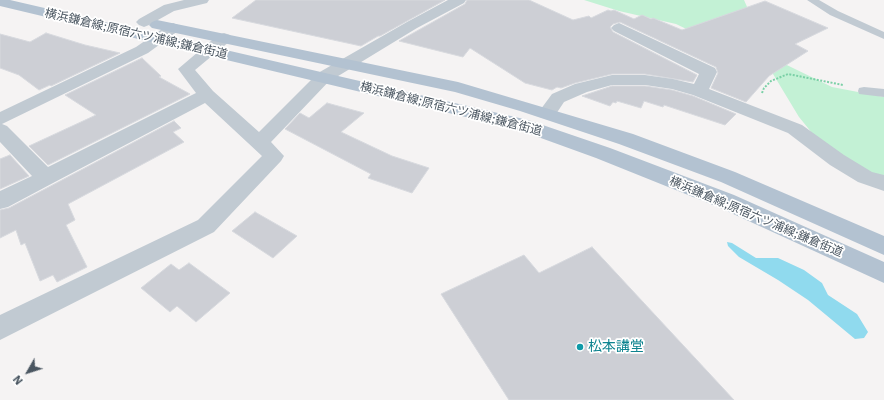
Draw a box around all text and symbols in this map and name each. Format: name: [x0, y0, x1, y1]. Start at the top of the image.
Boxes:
street label: 横浜鎌倉線;原宿六ツ浦線;鎌倉街道: [43, 6, 229, 62]
street label: 横浜鎌倉線;原宿六ツ浦線;鎌倉街道: [358, 79, 544, 139]
street label: 横浜鎌倉線;原宿六ツ浦線;鎌倉街道: [667, 174, 845, 260]
place label: 松本講堂: [588, 339, 644, 355]
marker: 松本講堂: [575, 342, 585, 352]
north arrow: [8, 352, 48, 392]
text: N: [11, 373, 26, 387]

